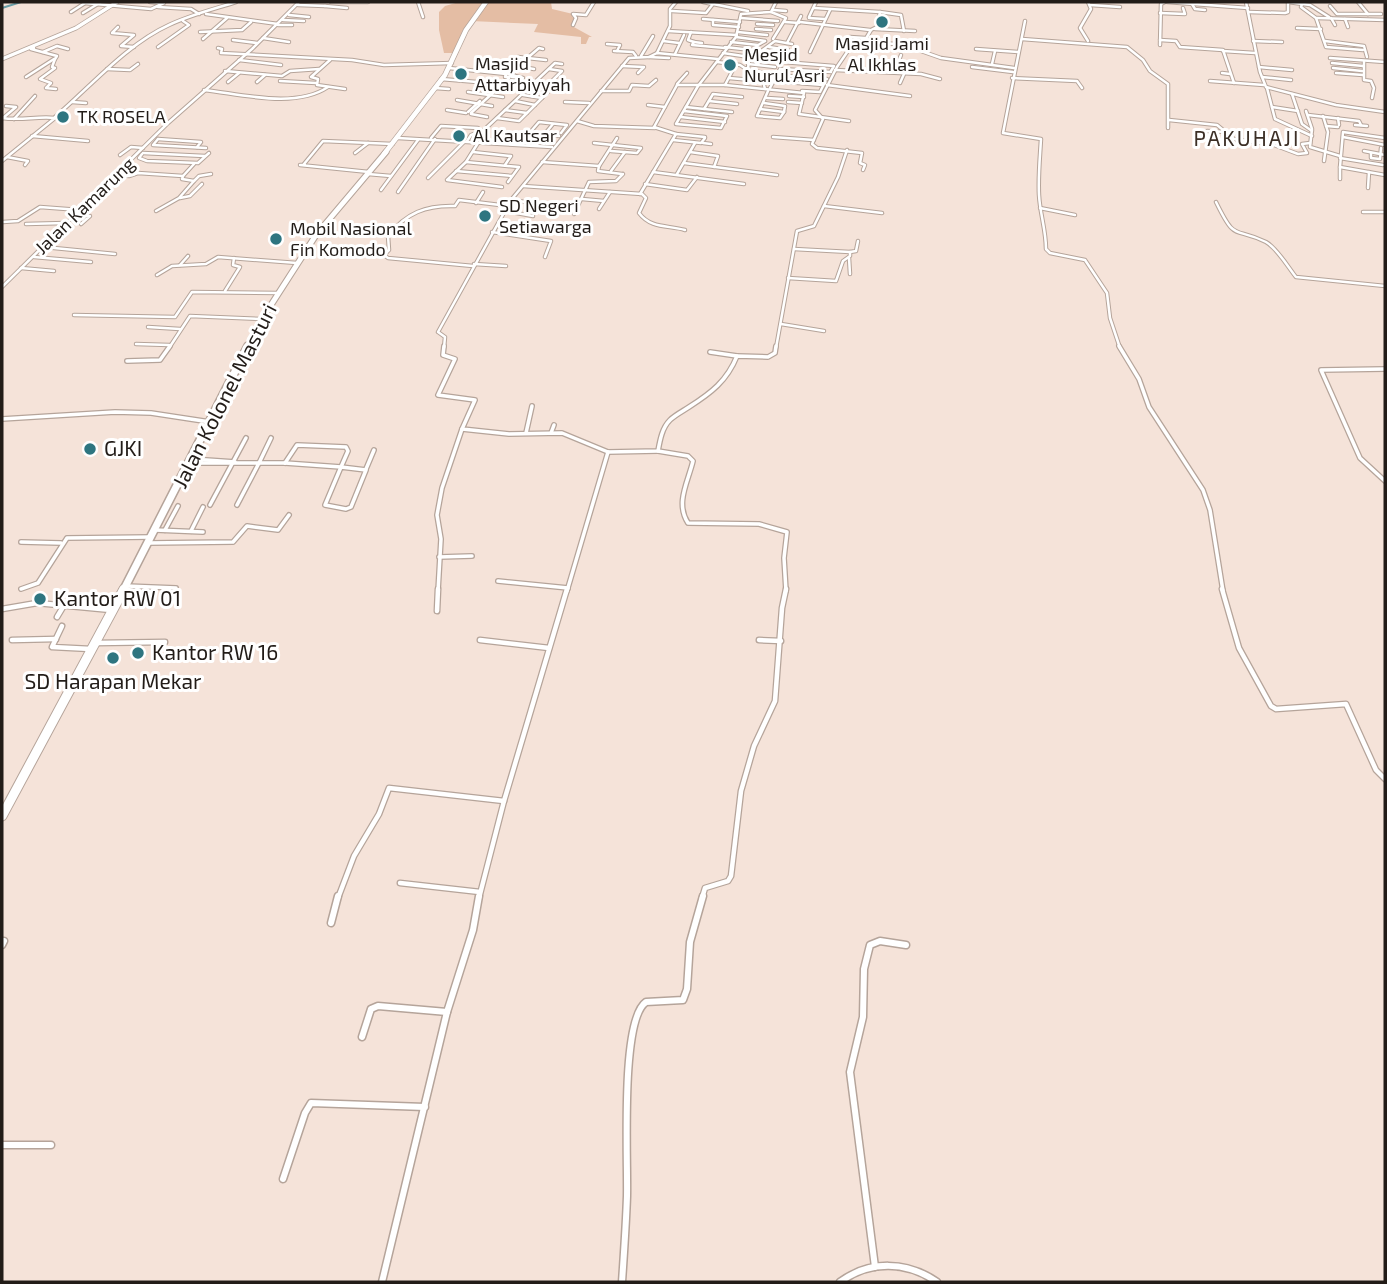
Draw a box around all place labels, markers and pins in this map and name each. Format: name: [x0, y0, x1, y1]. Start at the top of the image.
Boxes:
marker: Masjid Jami Al Ikhlas: [874, 14, 890, 30]
place label: Masjid Jami Al Ikhlas: [835, 32, 929, 75]
place label: Mesjid Nurul Asri: [744, 43, 825, 86]
place label: Masjid Attarbiyyah: [475, 52, 571, 95]
marker: Mesjid Nurul Asri: [722, 57, 738, 73]
marker: Masjid Attarbiyyah: [453, 66, 469, 82]
place label: TK ROSELA: [77, 105, 167, 127]
marker: TK ROSELA: [55, 109, 71, 125]
place label: Al Kautsar: [473, 124, 557, 146]
marker: Al Kautsar: [451, 128, 467, 144]
place label: SD Negeri Setiawarga: [499, 194, 592, 237]
marker: SD Negeri Setiawarga: [477, 208, 493, 224]
place label: Mobil Nasional Fin Komodo: [290, 217, 412, 260]
marker: Mobil Nasional Fin Komodo: [268, 231, 284, 247]
place label: GJKI: [104, 435, 142, 460]
marker: GJKI: [82, 441, 98, 457]
place label: Kantor RW 01: [54, 585, 181, 610]
marker: Kantor RW 01: [32, 591, 48, 607]
place label: Kantor RW 16: [152, 639, 278, 664]
marker: Kantor RW 16: [130, 645, 146, 661]
marker: SD Harapan Mekar: [105, 650, 121, 666]
place label: SD Harapan Mekar: [25, 668, 202, 693]

